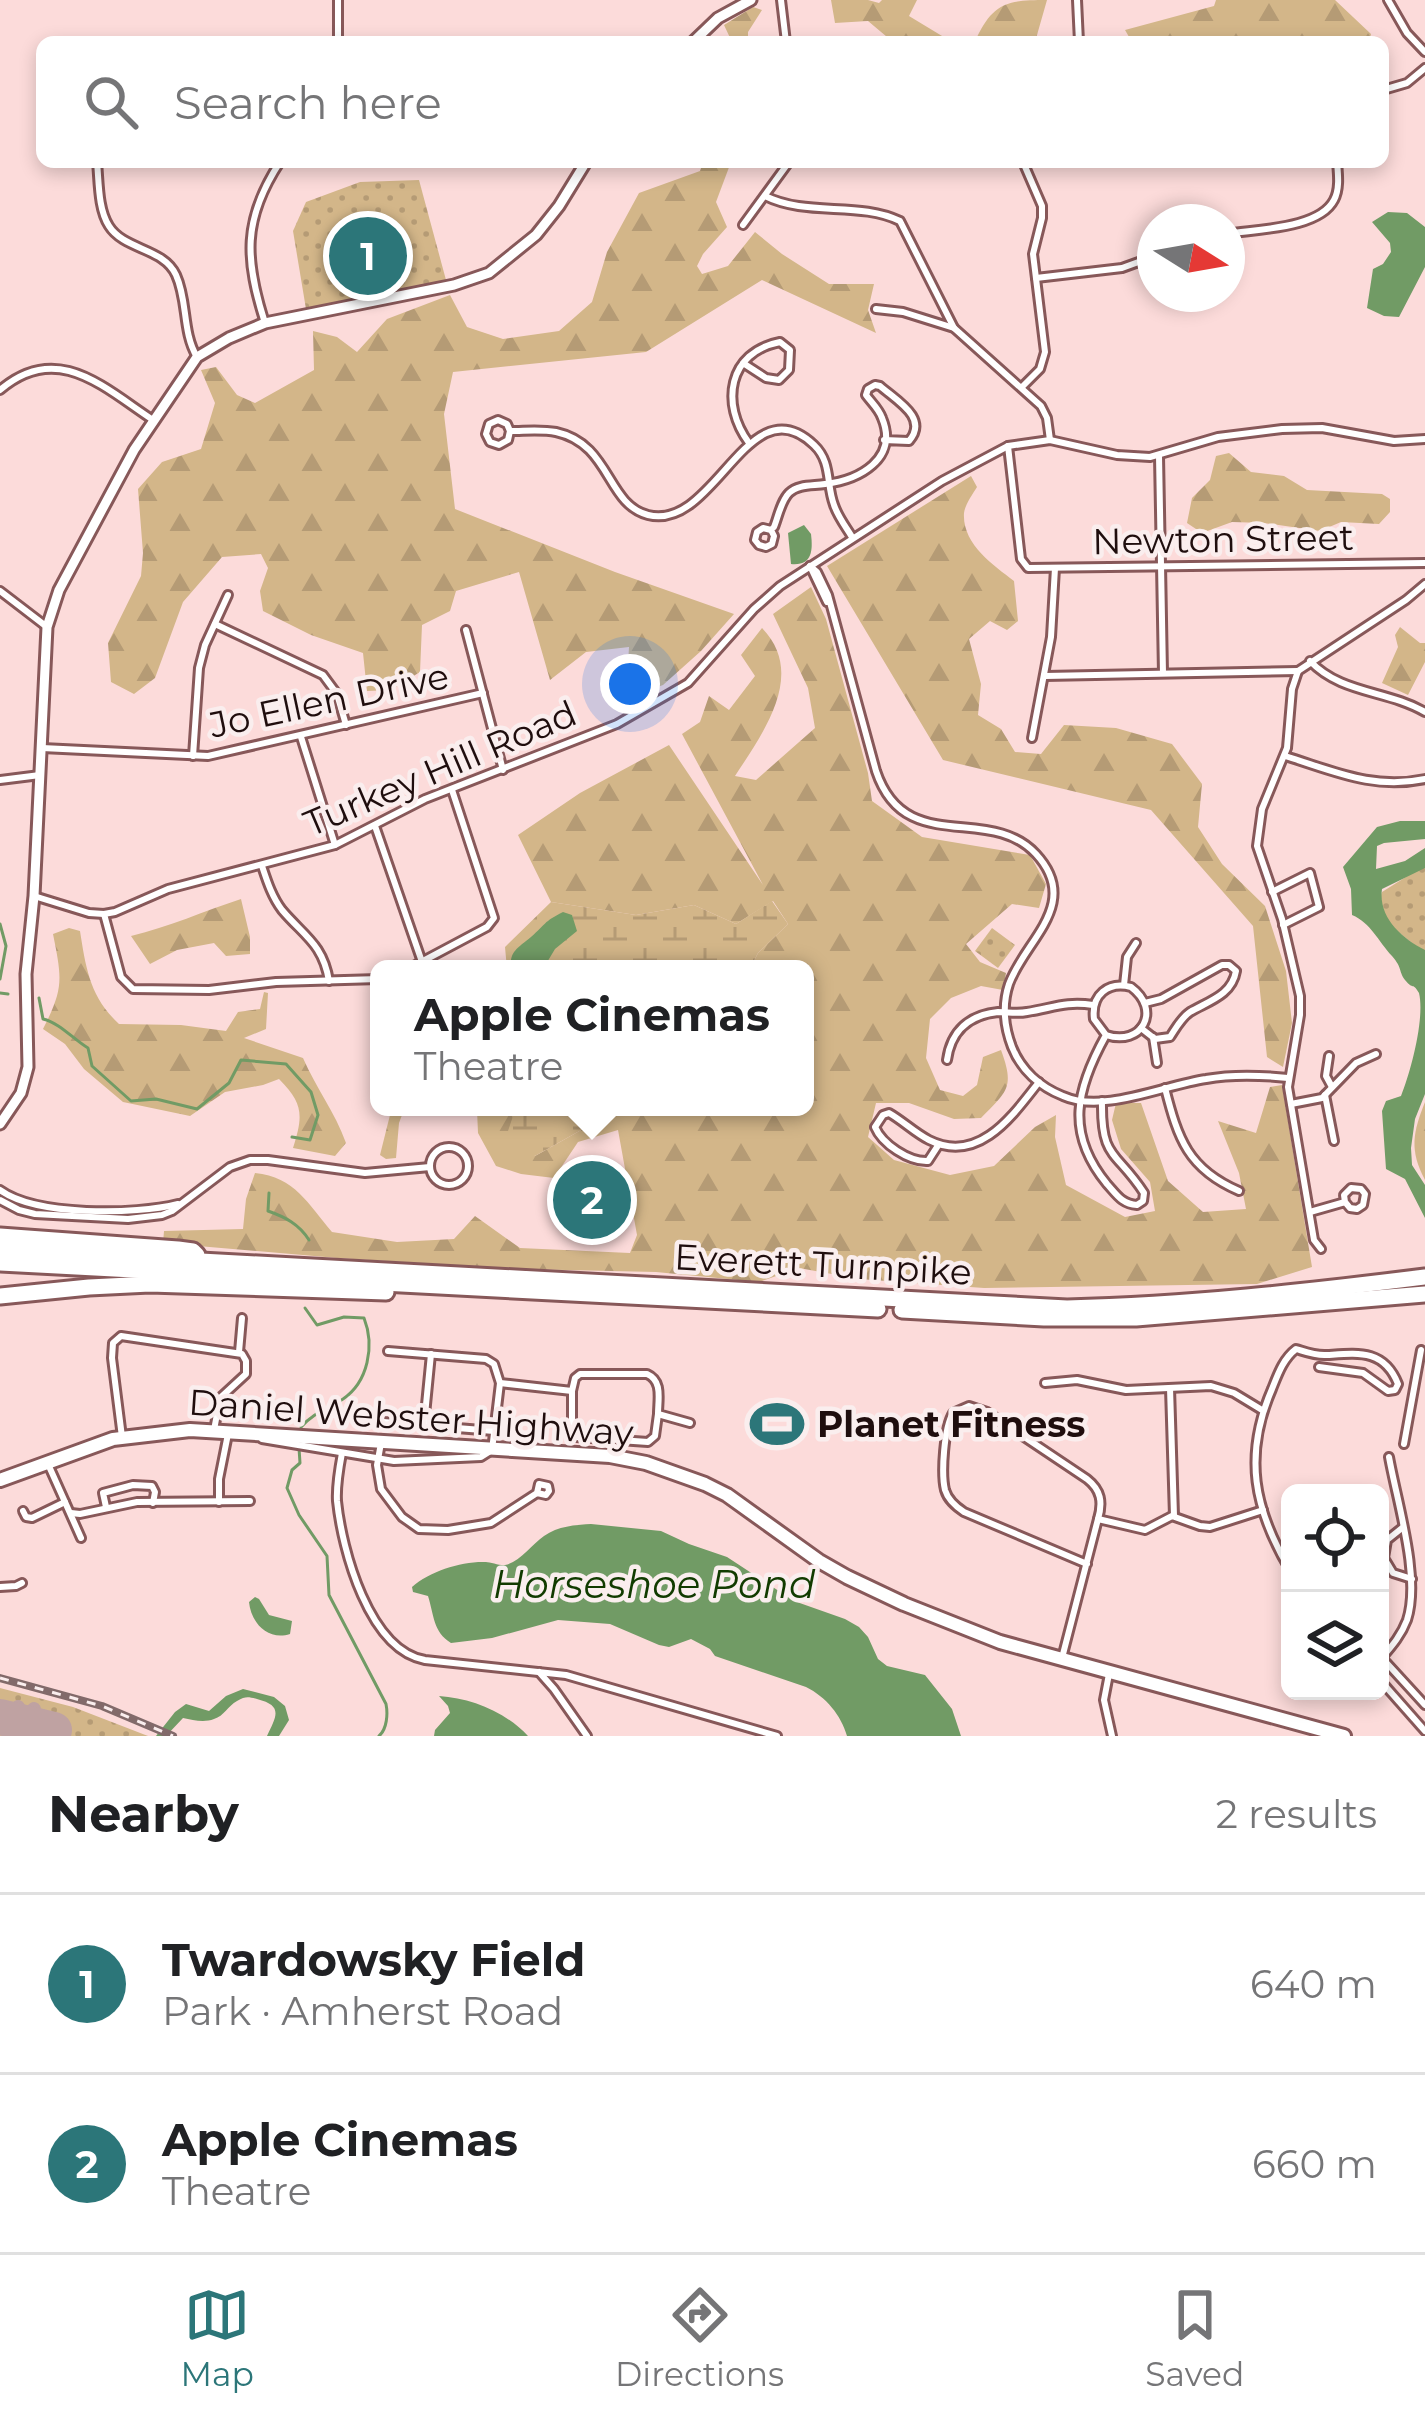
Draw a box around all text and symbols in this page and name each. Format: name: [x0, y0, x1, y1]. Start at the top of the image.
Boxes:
search box: [36, 36, 1389, 168]
icon: search: [78, 69, 144, 135]
text: Search here: [174, 75, 442, 130]
north arrow: [1137, 204, 1245, 312]
pin: 1: [329, 211, 407, 301]
street label: Newton Street: [1092, 515, 1354, 563]
street label: Jo Ellen Drive: [204, 653, 453, 747]
your location: [600, 654, 660, 714]
street label: Turkey Hill Road: [297, 691, 583, 845]
popup: [370, 960, 814, 1116]
text: Apple Cinemas: [414, 987, 770, 1042]
text: Theatre: [414, 1042, 563, 1090]
pin: 2: [553, 1155, 631, 1245]
street label: Everett Turnpike: [673, 1234, 973, 1294]
street label: Daniel Webster Highway: [187, 1380, 635, 1455]
sports icon: Planet Fitness: [748, 1395, 806, 1453]
place label: Planet Fitness: [817, 1402, 1085, 1446]
map controls: [1281, 1484, 1389, 1700]
button: locate: [1281, 1484, 1389, 1592]
water label: Horseshoe Pond: [493, 1560, 816, 1608]
button: layers: [1281, 1592, 1389, 1700]
text: Nearby: [48, 1783, 239, 1845]
text: 2 results: [1216, 1790, 1377, 1838]
text: Twardowsky Field: [162, 1932, 585, 1987]
text: 1: [79, 1960, 95, 2008]
text: 640 m: [1250, 1960, 1377, 2008]
text: Park · Amherst Road: [162, 1987, 563, 2035]
text: Apple Cinemas: [162, 2112, 518, 2167]
text: 2: [75, 2140, 99, 2188]
text: 660 m: [1252, 2140, 1377, 2188]
text: Theatre: [162, 2167, 311, 2215]
tab: Map: [181, 2282, 254, 2394]
tab: Directions: [615, 2282, 784, 2394]
tab: Saved: [1145, 2282, 1244, 2394]

